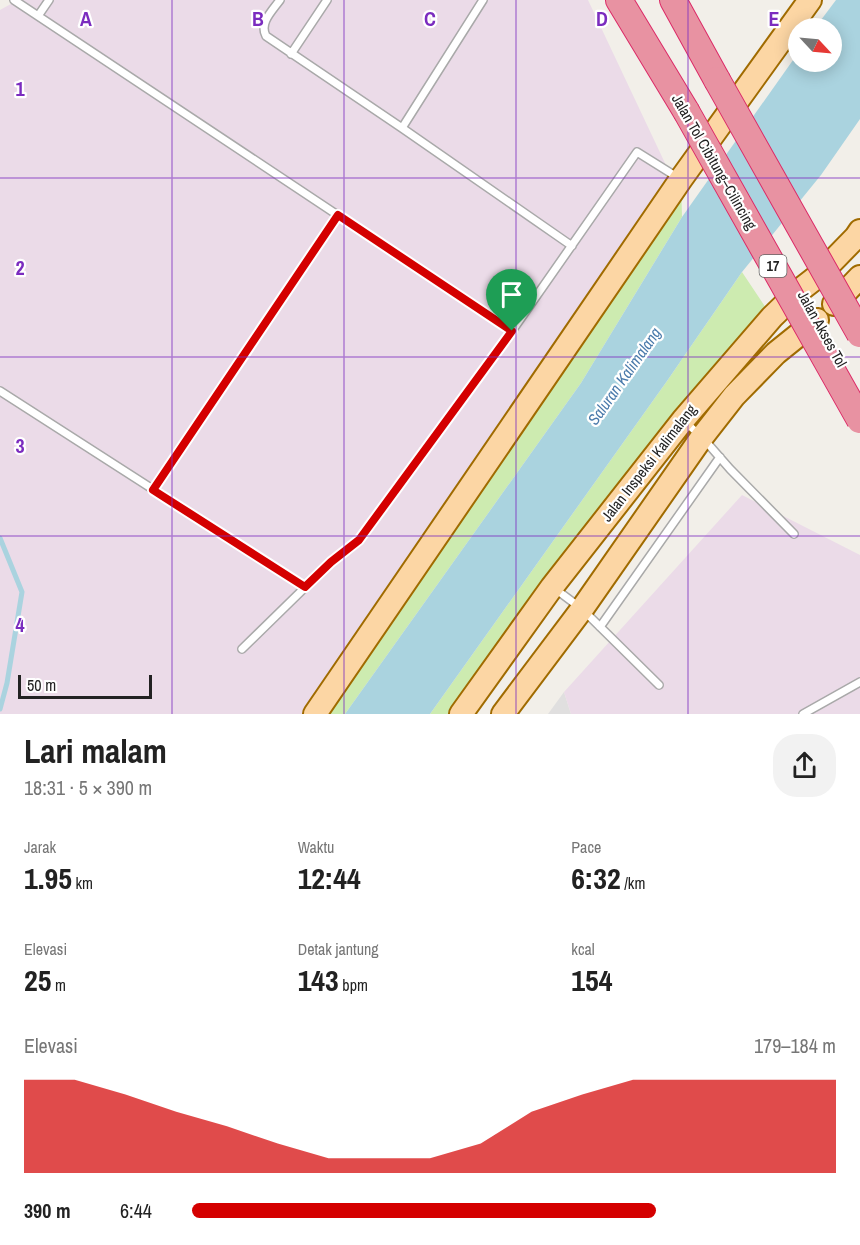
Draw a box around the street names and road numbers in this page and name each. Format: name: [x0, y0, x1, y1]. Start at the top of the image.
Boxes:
street label: Jalan Tol Cibitung–Cilincing: [667, 90, 762, 234]
road number: 17: [760, 255, 786, 277]
street label: Jalan Akses Tol: [793, 287, 852, 371]
street label: Jalan Inspeksi Kalimalang: [596, 400, 701, 526]

